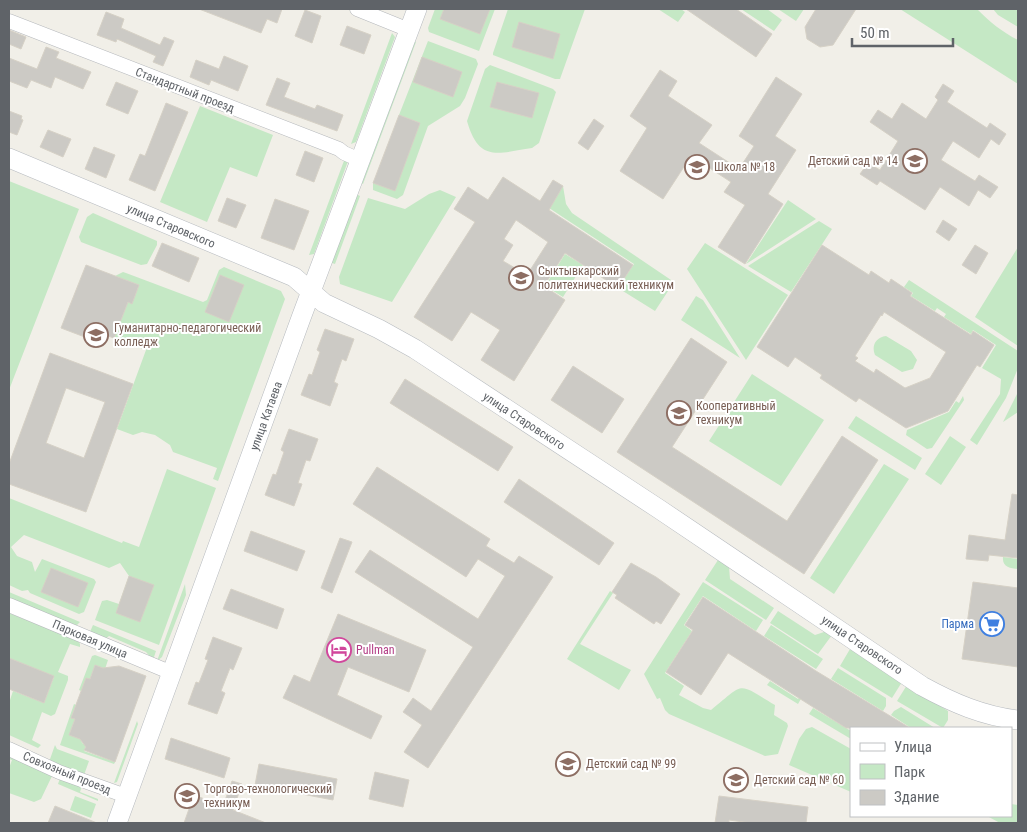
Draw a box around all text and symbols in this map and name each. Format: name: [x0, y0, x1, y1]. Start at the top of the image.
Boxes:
scale bar: [852, 15, 953, 47]
text: 50 m: [860, 24, 890, 42]
street label: Стандартный проезд: [133, 65, 237, 116]
school or university icon: Детский сад № 14: [902, 148, 928, 174]
school or university icon: Школа № 18: [684, 154, 710, 180]
place label: Детский сад № 14: [808, 154, 898, 168]
place label: Школа № 18: [714, 160, 775, 174]
street label: улица Старовского: [125, 201, 217, 251]
place label: Сыктывкарский политехнический техникум: [538, 264, 674, 292]
school or university icon: Сыктывкарский политехнический техникум: [508, 265, 534, 291]
place label: Гуманитарно-педагогический колледж: [114, 321, 261, 349]
school or university icon: Гуманитарно-педагогический колледж: [83, 322, 109, 348]
street label: улица Катаева: [247, 379, 285, 452]
street label: улица Старовского: [480, 389, 568, 453]
place label: Кооперативный техникум: [696, 399, 776, 427]
school or university icon: Кооперативный техникум: [666, 400, 692, 426]
supermarket icon: Парма: [979, 611, 1005, 637]
street label: улица Старовского: [819, 613, 905, 677]
street label: Парковая улица: [50, 617, 130, 661]
place label: Парма: [941, 617, 974, 631]
hotel icon: Pullman: [326, 637, 352, 663]
place label: Pullman: [356, 643, 395, 657]
legend: [850, 727, 1012, 817]
text: Улица: [894, 738, 932, 756]
street label: Совхозный проезд: [21, 749, 114, 797]
school or university icon: Детский сад № 99: [555, 751, 581, 777]
place label: Детский сад № 99: [586, 757, 676, 771]
text: Парк: [894, 763, 925, 781]
school or university icon: Детский сад № 60: [723, 767, 749, 793]
place label: Детский сад № 60: [754, 773, 844, 787]
place label: Торгово-технологический техникум: [204, 782, 332, 810]
school or university icon: Торгово-технологический техникум: [174, 783, 200, 809]
text: Здание: [894, 788, 939, 806]

